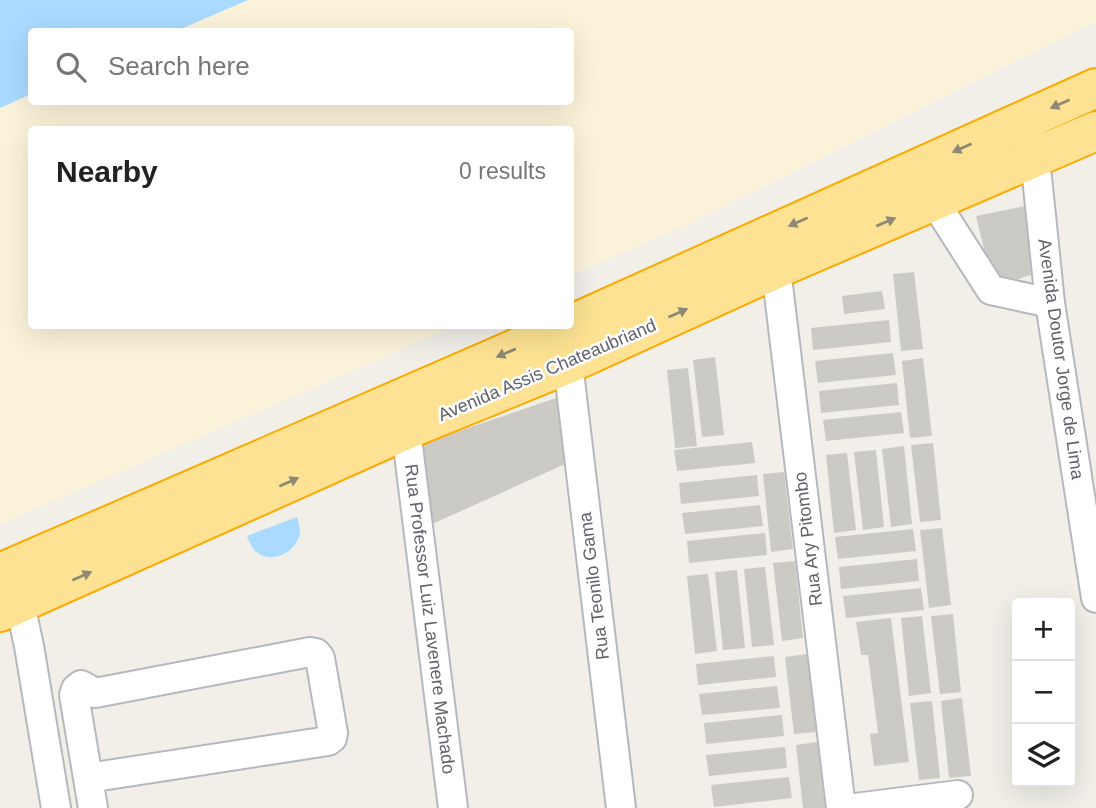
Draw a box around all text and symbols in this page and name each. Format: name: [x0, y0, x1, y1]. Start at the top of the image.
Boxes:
search box: [28, 28, 574, 105]
icon: search: [52, 48, 90, 86]
text: Search here: [108, 51, 250, 81]
one-way arrow: [1050, 98, 1070, 110]
one-way arrow: [952, 142, 972, 154]
text: Nearby: [56, 155, 158, 188]
text: 0 results: [459, 158, 546, 184]
one-way arrow: [788, 216, 808, 228]
one-way arrow: [876, 216, 896, 228]
street label: Avenida Doutor Jorge de Lima: [1034, 237, 1088, 482]
one-way arrow: [668, 308, 688, 319]
street label: Avenida Assis Chateaubriand: [435, 315, 659, 425]
one-way arrow: [495, 347, 516, 358]
street label: Rua Professor Luiz Lavenere Machado: [401, 463, 459, 775]
street label: Rua Ary Pitombo: [790, 471, 826, 607]
one-way arrow: [279, 476, 299, 488]
street label: Rua Teonilo Gama: [575, 510, 613, 661]
one-way arrow: [72, 570, 92, 582]
map controls: [1012, 598, 1075, 787]
button: +: [1012, 598, 1075, 661]
button: −: [1012, 661, 1075, 724]
button: layers: [1012, 724, 1075, 787]

